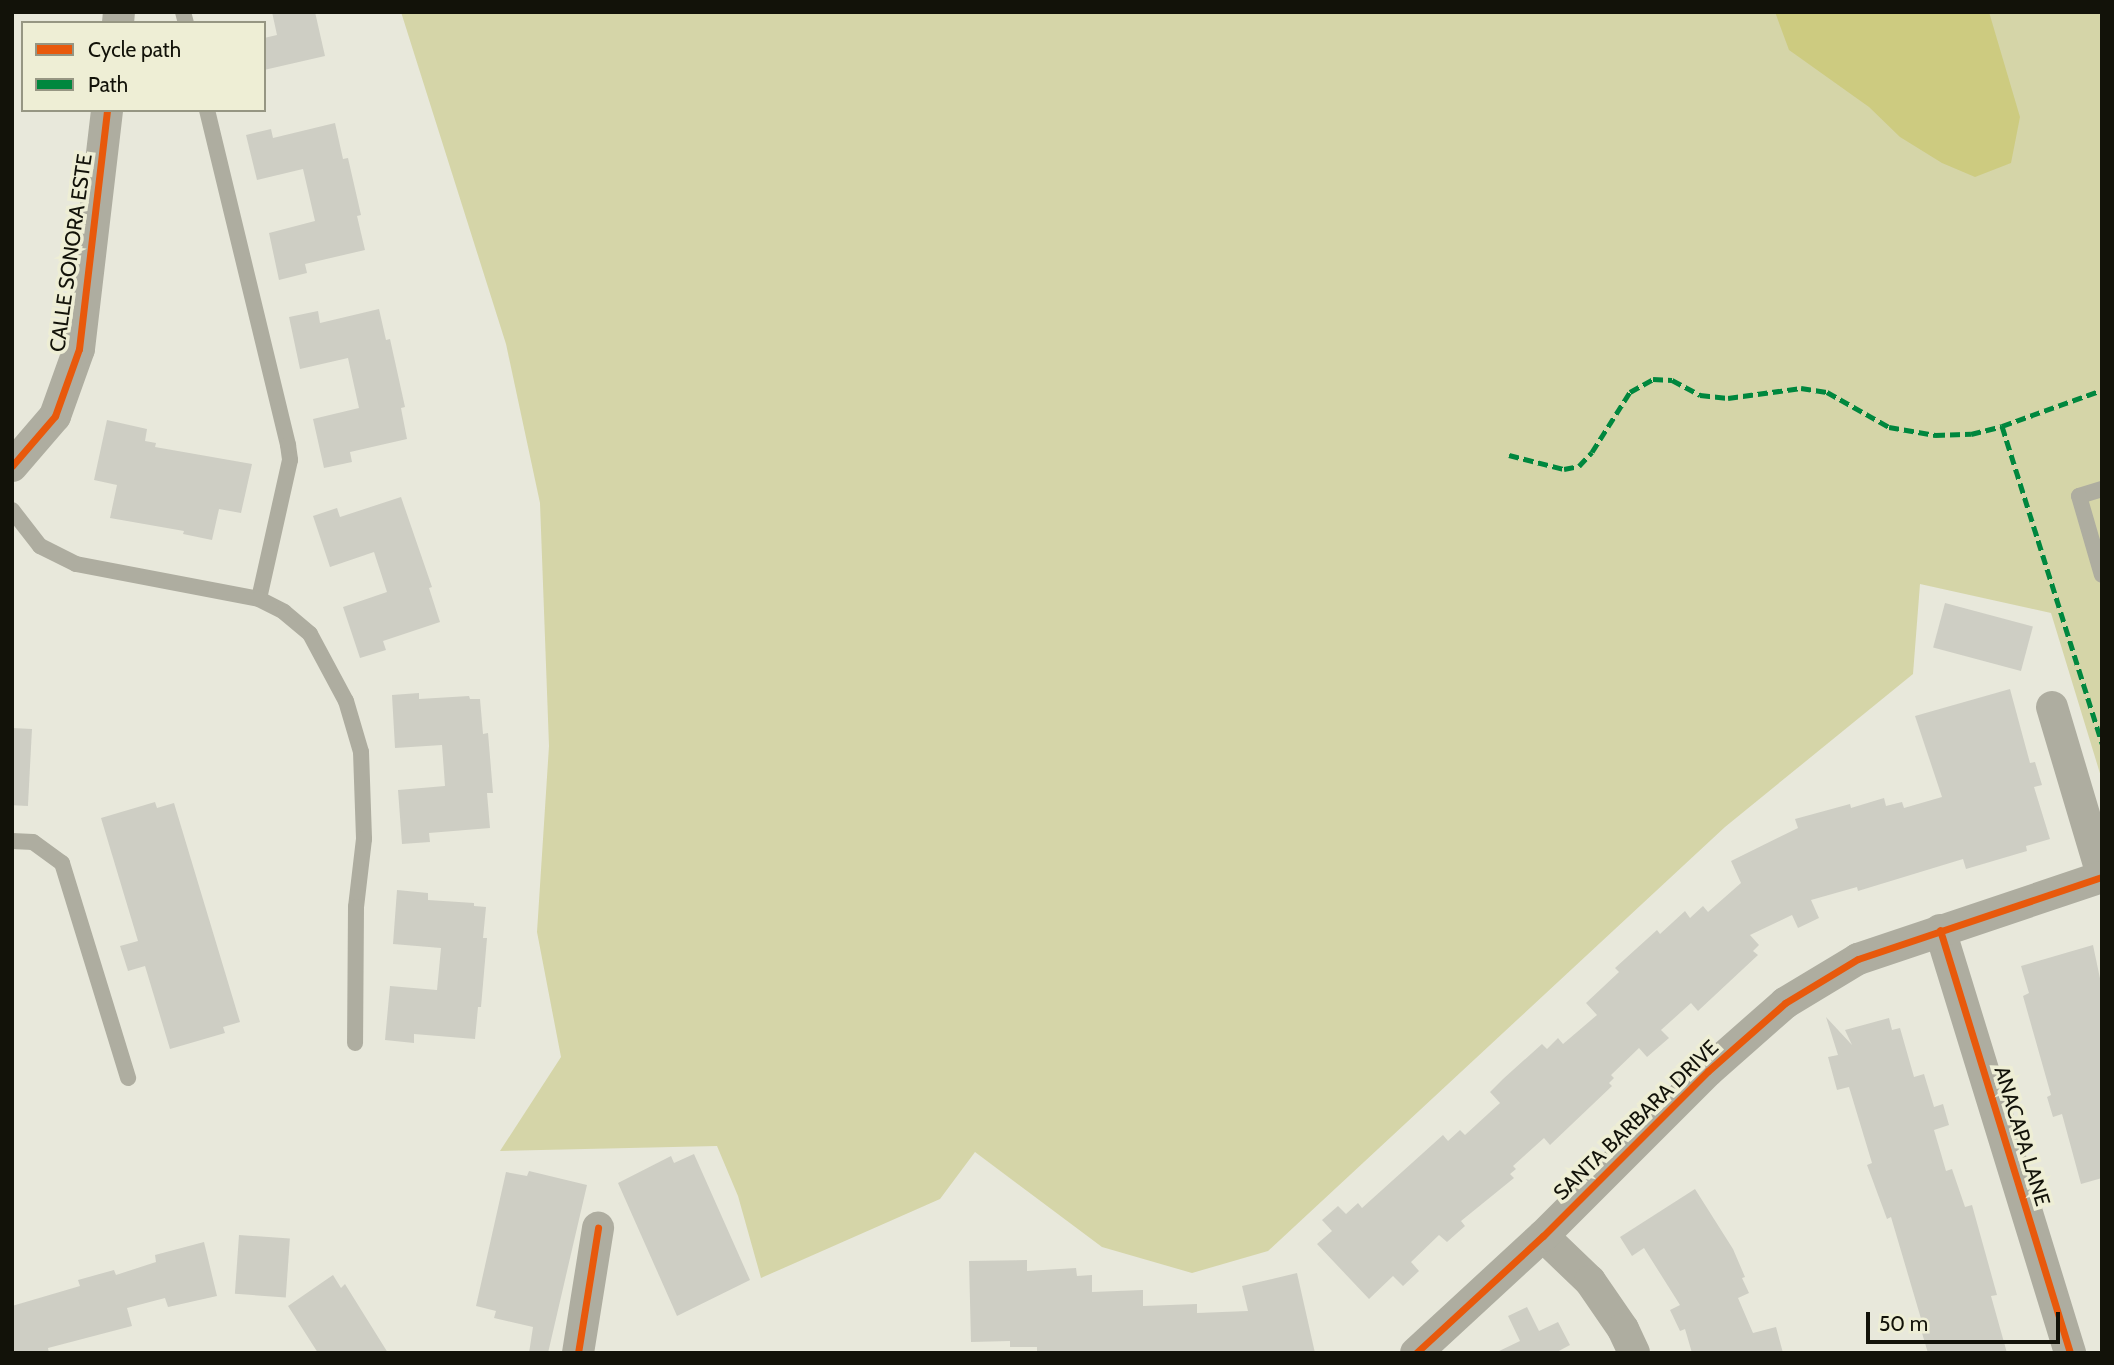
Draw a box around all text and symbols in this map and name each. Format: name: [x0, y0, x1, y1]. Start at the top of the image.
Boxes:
legend: [21, 21, 266, 112]
text: Cycle path: [88, 37, 181, 62]
text: Path: [88, 72, 128, 97]
street label: CALLE SONORA ESTE: [45, 152, 97, 354]
street label: SANTA BARBARA DRIVE: [1548, 1035, 1724, 1205]
street label: ANACAPA LANE: [1989, 1063, 2055, 1209]
scale bar: [1869, 1298, 2063, 1342]
text: 50 m: [1879, 1311, 1928, 1336]

